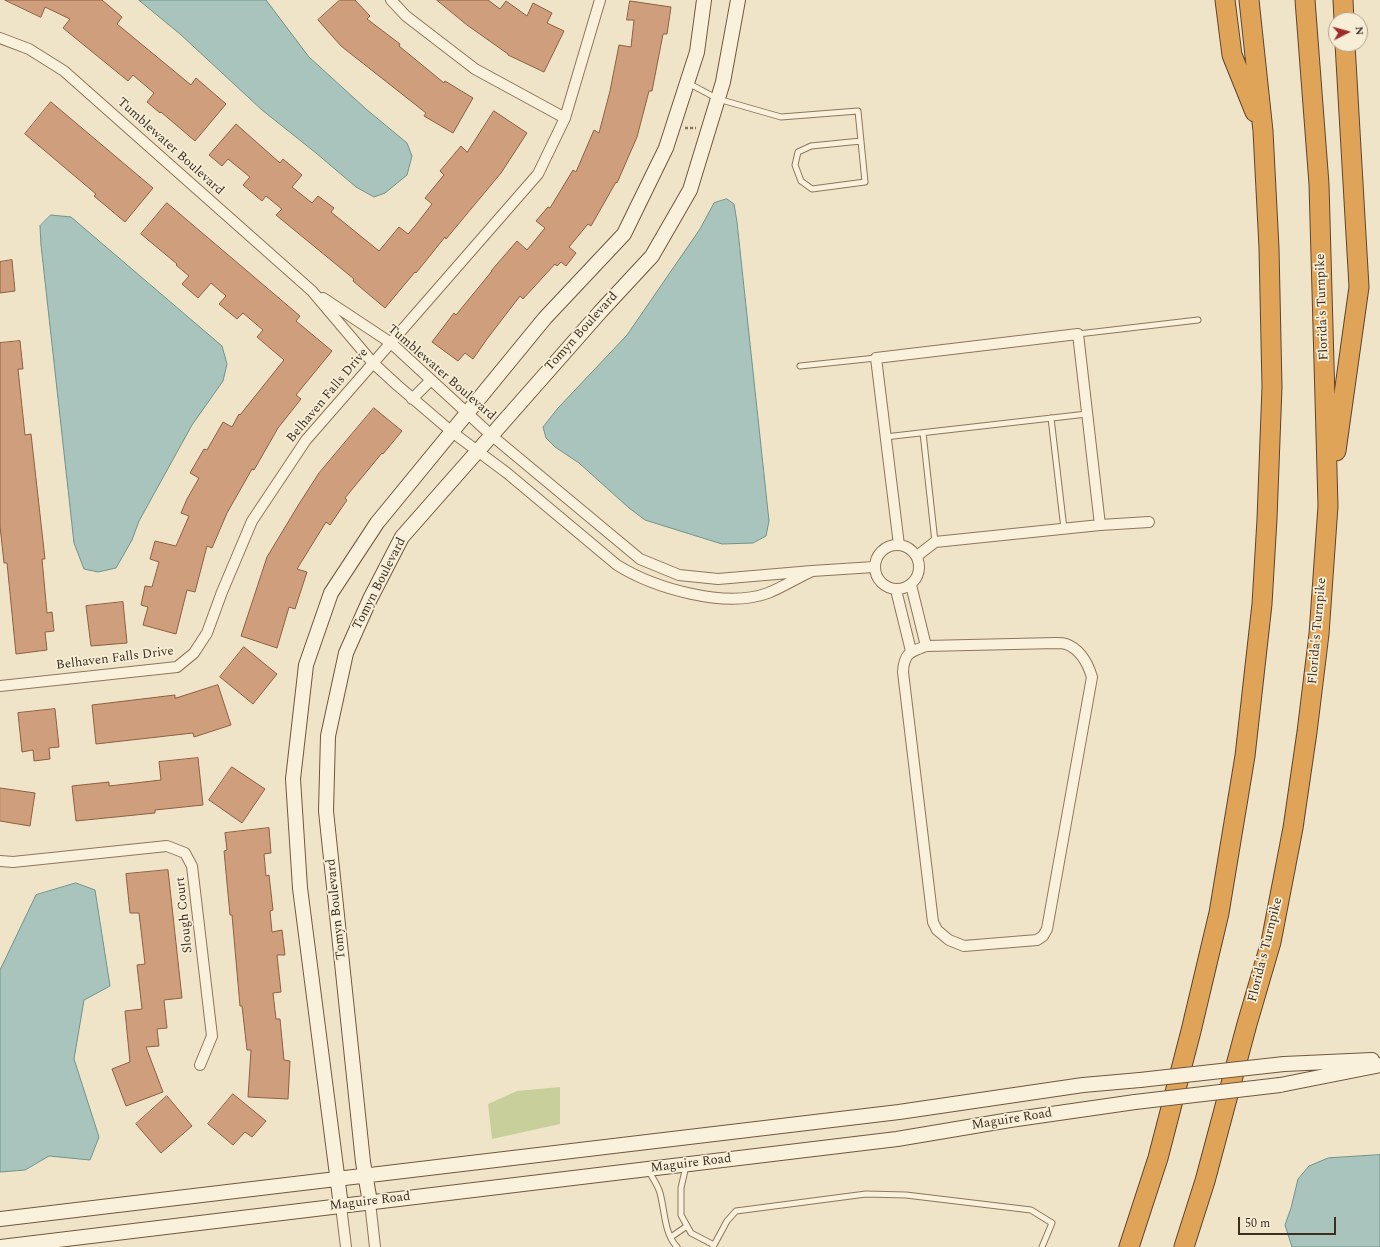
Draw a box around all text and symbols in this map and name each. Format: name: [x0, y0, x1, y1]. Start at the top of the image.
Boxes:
north arrow: [1328, 12, 1368, 52]
text: N: [1351, 25, 1368, 36]
street label: Tumblewater Boulevard: [114, 95, 226, 199]
street label: Florida's Turnpike: [1313, 253, 1333, 361]
street label: Tomyn Boulevard: [542, 289, 622, 375]
street label: Tumblewater Boulevard: [384, 322, 498, 424]
street label: Belhaven Falls Drive: [284, 346, 372, 446]
street label: Tomyn Boulevard: [350, 535, 410, 633]
street label: Florida's Turnpike: [1306, 577, 1330, 685]
street label: Belhaven Falls Drive: [55, 644, 175, 674]
street label: Tomyn Boulevard: [324, 858, 350, 960]
street label: Slough Court: [173, 876, 197, 954]
street label: Florida's Turnpike: [1245, 896, 1287, 1004]
street label: Maguire Road: [971, 1106, 1053, 1134]
street label: Maguire Road: [650, 1151, 732, 1177]
street label: Maguire Road: [329, 1189, 411, 1215]
scale bar: [1240, 1209, 1338, 1235]
text: 50 m: [1245, 1214, 1270, 1233]

